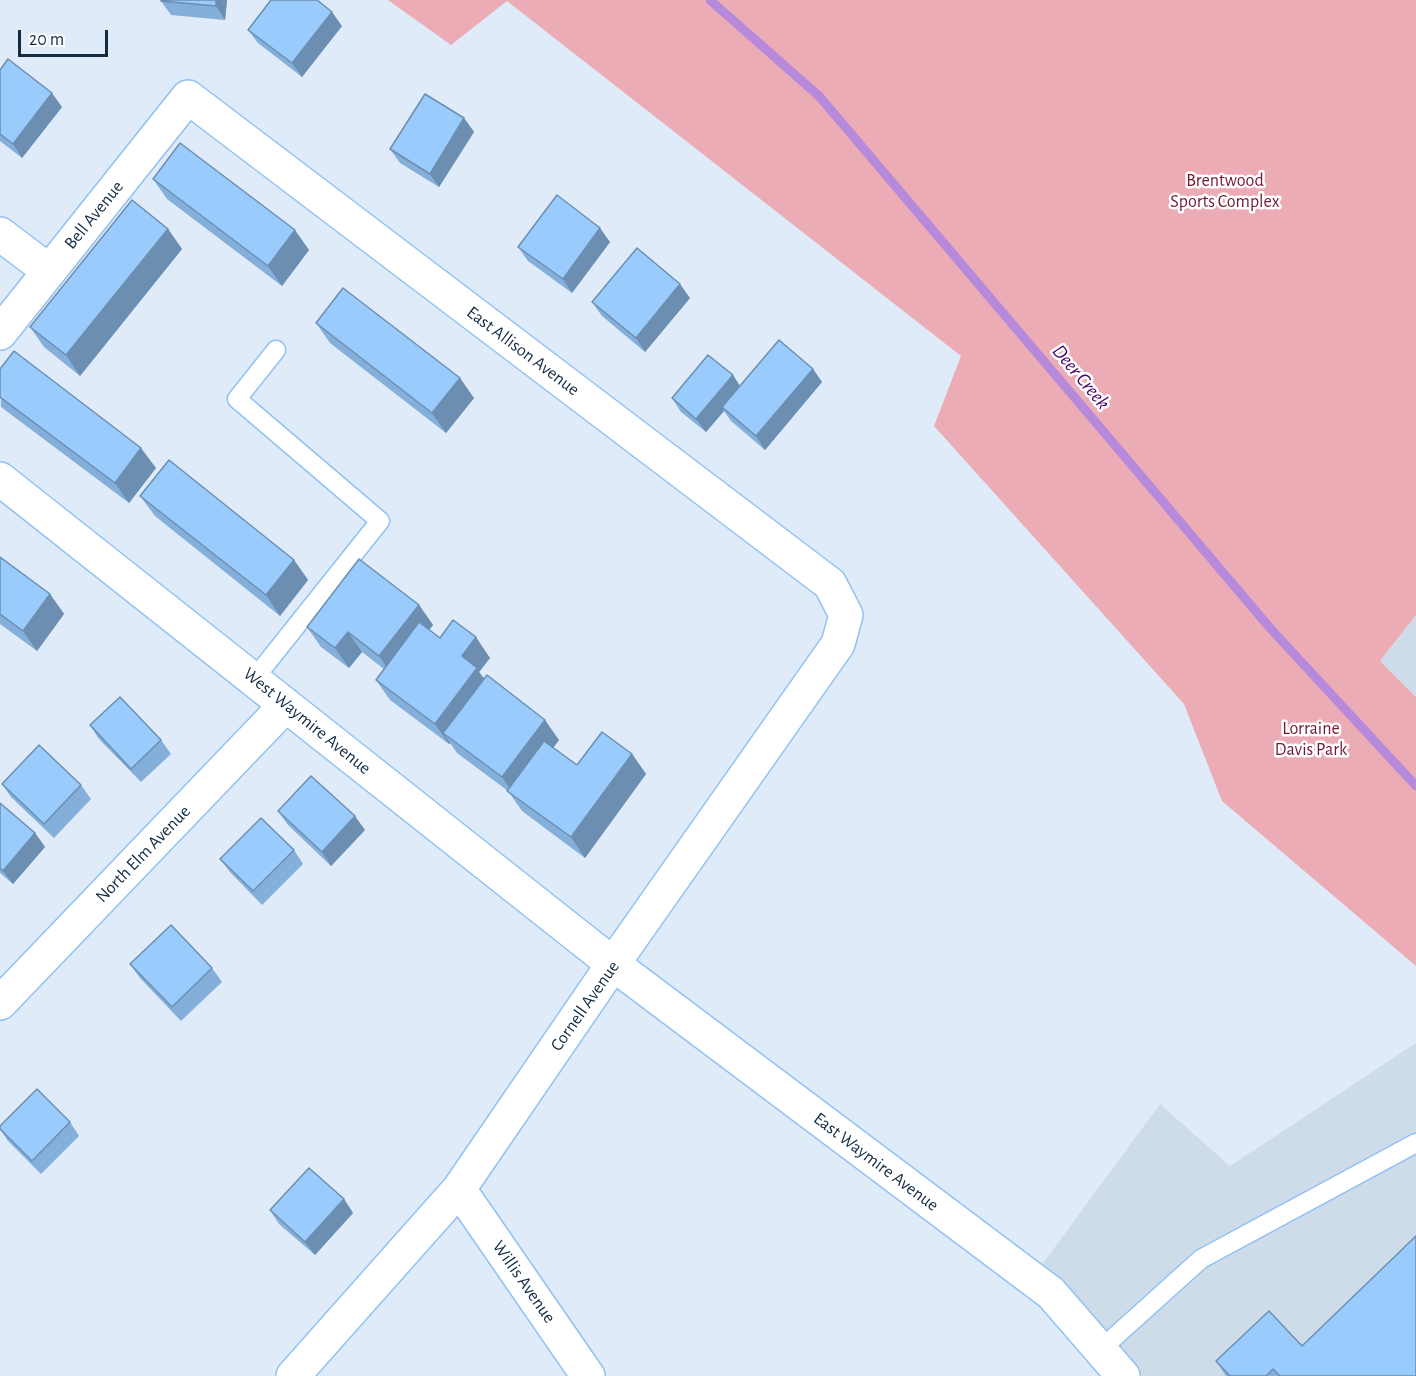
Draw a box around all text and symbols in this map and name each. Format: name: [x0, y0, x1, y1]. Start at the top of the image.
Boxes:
scale bar: [21, 18, 111, 56]
text: 20 m: [29, 31, 64, 49]
park label: Brentwood Sports Complex: [1170, 170, 1280, 213]
street label: Bell Avenue: [60, 176, 128, 254]
street label: East Allison Avenue: [462, 302, 584, 400]
water label: Deer Creek: [1047, 340, 1115, 414]
street label: West Waymire Avenue: [239, 663, 375, 779]
park label: Lorraine Davis Park: [1275, 718, 1347, 760]
street label: North Elm Avenue: [91, 801, 195, 907]
street label: Cornell Avenue: [546, 957, 624, 1055]
street label: East Waymire Avenue: [809, 1108, 943, 1216]
street label: Willis Avenue: [488, 1237, 560, 1327]

